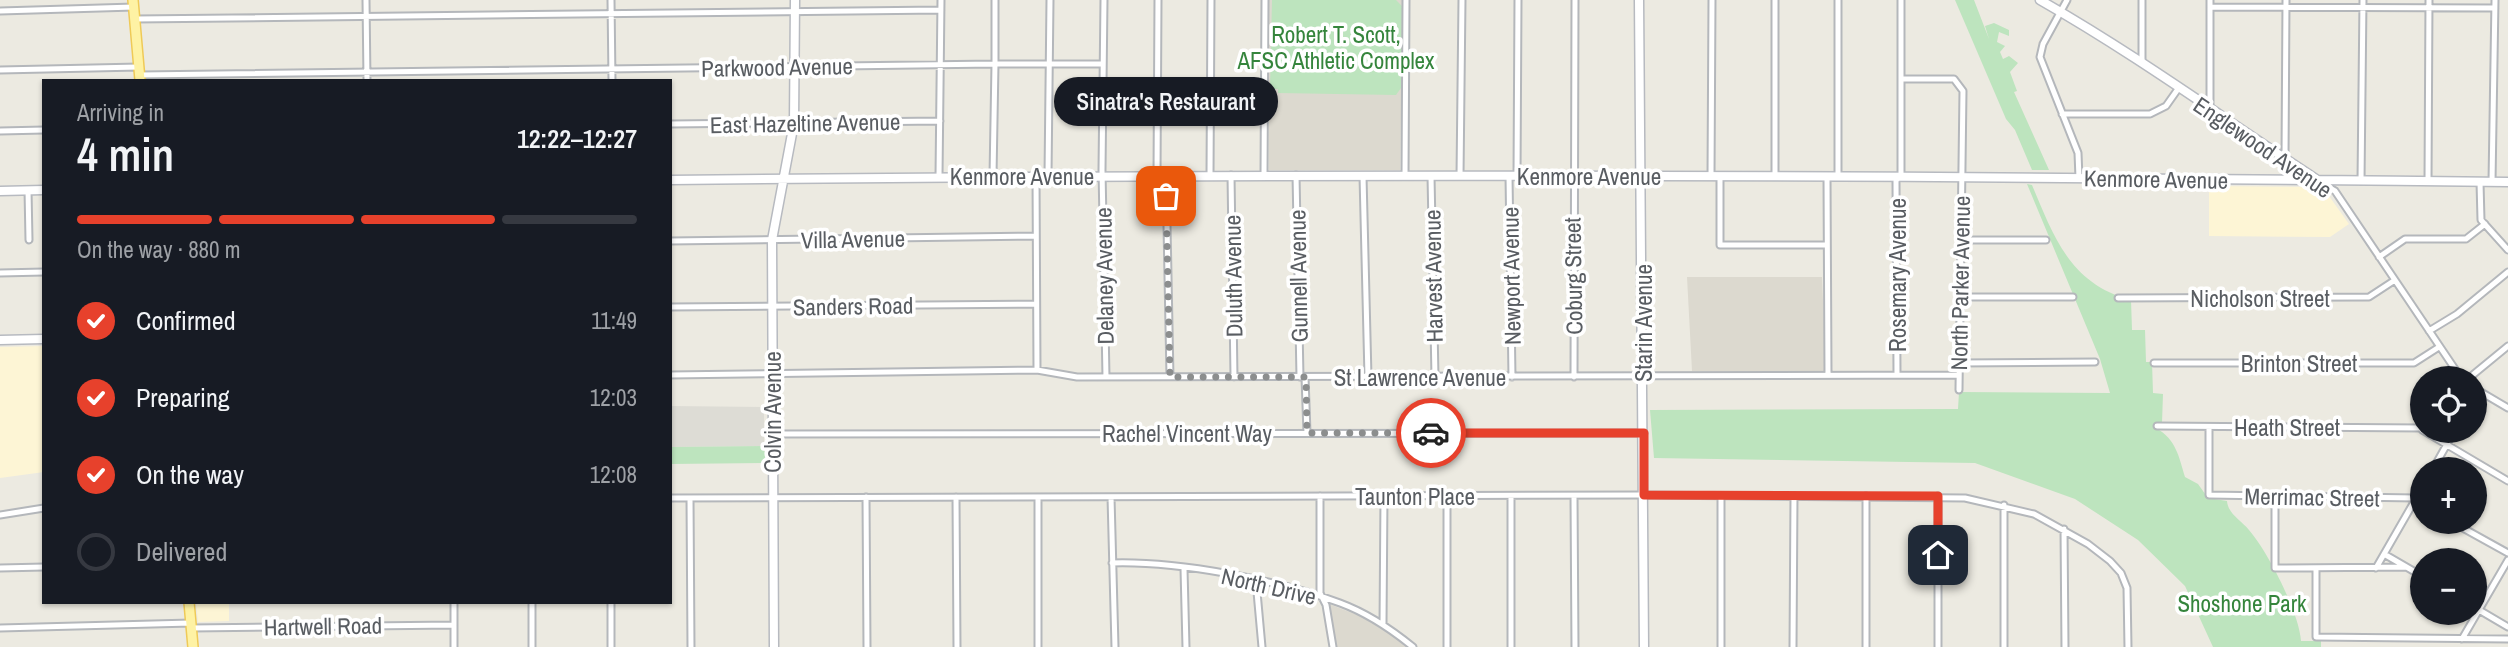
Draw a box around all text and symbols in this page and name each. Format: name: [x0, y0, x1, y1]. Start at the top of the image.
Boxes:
park label: Robert T. Scott, AFSC Athletic Complex: [1236, 19, 1435, 76]
street label: Parkwood Avenue: [701, 50, 853, 84]
callout: Sinatra's Restaurant: [1054, 77, 1278, 126]
text: Sinatra's Restaurant: [1077, 86, 1255, 117]
street label: Englewood Avenue: [2188, 89, 2338, 205]
text: Arriving in: [77, 97, 164, 128]
street label: East Hazeltine Avenue: [709, 106, 901, 140]
text: 12:22–12:27: [517, 121, 637, 156]
text: 4 min: [77, 123, 174, 185]
street label: Kenmore Avenue: [950, 161, 1094, 192]
street label: Kenmore Avenue: [1517, 161, 1661, 192]
street label: Kenmore Avenue: [2084, 162, 2228, 196]
pin: [1136, 166, 1196, 226]
icon: bag: [1147, 177, 1185, 215]
street label: North Parker Avenue: [1943, 195, 1977, 371]
street label: Rosemary Avenue: [1882, 198, 1913, 352]
street label: Delaney Avenue: [1087, 207, 1121, 345]
street label: Newport Avenue: [1494, 207, 1528, 345]
street label: Gunnell Avenue: [1281, 209, 1315, 343]
street label: Harvest Avenue: [1416, 209, 1450, 343]
street label: Duluth Avenue: [1216, 215, 1250, 337]
street label: Coburg Street: [1556, 217, 1590, 335]
street label: Villa Avenue: [801, 223, 905, 255]
text: On the way · 880 m: [77, 234, 241, 265]
street label: Starin Avenue: [1628, 264, 1659, 382]
street label: Nicholson Street: [2190, 283, 2330, 314]
street label: Sanders Road: [792, 289, 914, 323]
icon: check: [77, 302, 115, 340]
text: Confirmed: [136, 303, 236, 338]
text: 11:49: [591, 305, 637, 336]
street label: Brinton Street: [2241, 348, 2357, 379]
street label: Colvin Avenue: [757, 351, 788, 473]
street label: St Lawrence Avenue: [1334, 362, 1506, 393]
map controls: [2410, 366, 2487, 625]
button: locate: [2410, 366, 2487, 443]
icon: check: [77, 379, 115, 417]
text: Preparing: [136, 380, 230, 415]
text: 12:03: [590, 382, 637, 413]
courier: [1396, 398, 1466, 468]
street label: Heath Street: [2234, 412, 2340, 443]
icon: car: [1412, 414, 1450, 452]
street label: Rachel Vincent Way: [1102, 418, 1272, 449]
icon: check: [77, 456, 115, 494]
text: On the way: [136, 457, 244, 492]
button: +: [2410, 457, 2487, 534]
text: 12:08: [590, 459, 637, 490]
street label: Merrimac Street: [2244, 480, 2380, 514]
street label: Taunton Place: [1355, 481, 1475, 512]
pin: [1908, 525, 1968, 585]
text: Delivered: [136, 534, 227, 569]
icon: home: [1919, 536, 1957, 574]
button: −: [2410, 548, 2487, 625]
street label: North Drive: [1219, 560, 1319, 612]
park label: Shoshone Park: [2178, 588, 2307, 619]
street label: Hartwell Road: [264, 609, 382, 643]

